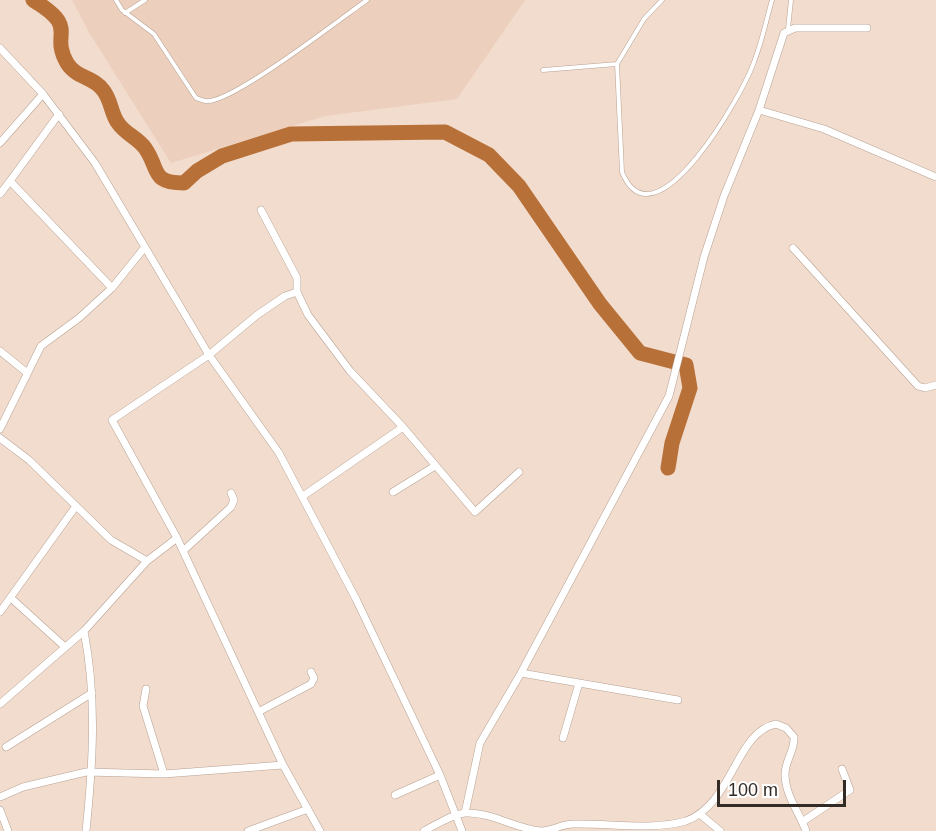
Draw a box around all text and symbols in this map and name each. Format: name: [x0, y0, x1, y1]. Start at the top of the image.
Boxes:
scale bar: [720, 768, 849, 806]
text: 100 m: [728, 780, 778, 800]

